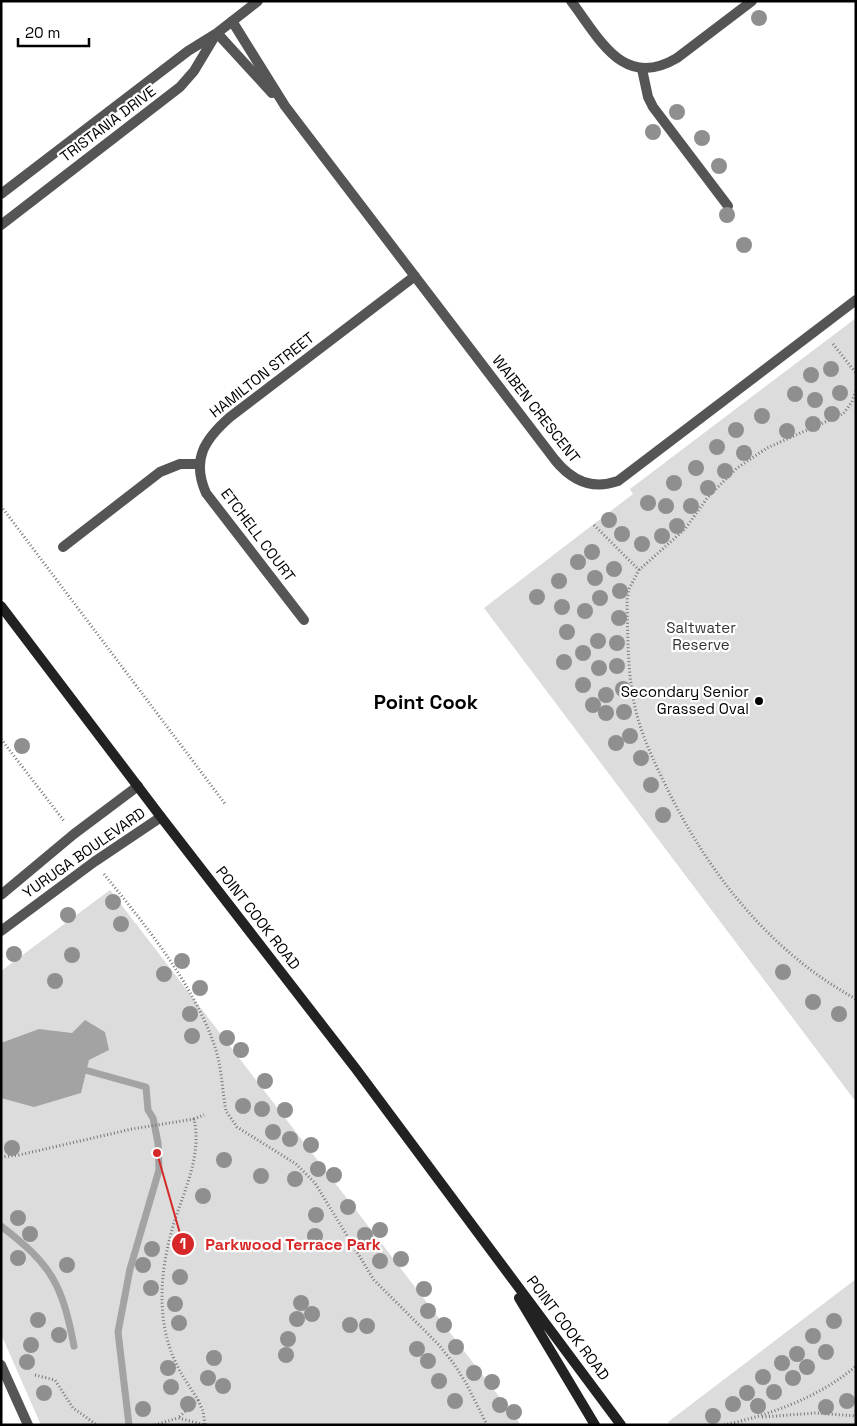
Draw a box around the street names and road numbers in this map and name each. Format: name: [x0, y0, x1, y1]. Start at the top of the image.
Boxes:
street label: TRISTANIA DRIVE: [56, 81, 159, 166]
street label: HAMILTON STREET: [206, 328, 318, 421]
street label: WAIBEN CRESCENT: [488, 351, 585, 467]
street label: ETCHELL COURT: [217, 484, 300, 585]
street label: YURUGA BOULEVARD: [19, 803, 149, 902]
street label: POINT COOK ROAD: [212, 862, 305, 973]
street label: POINT COOK ROAD: [523, 1271, 614, 1384]

